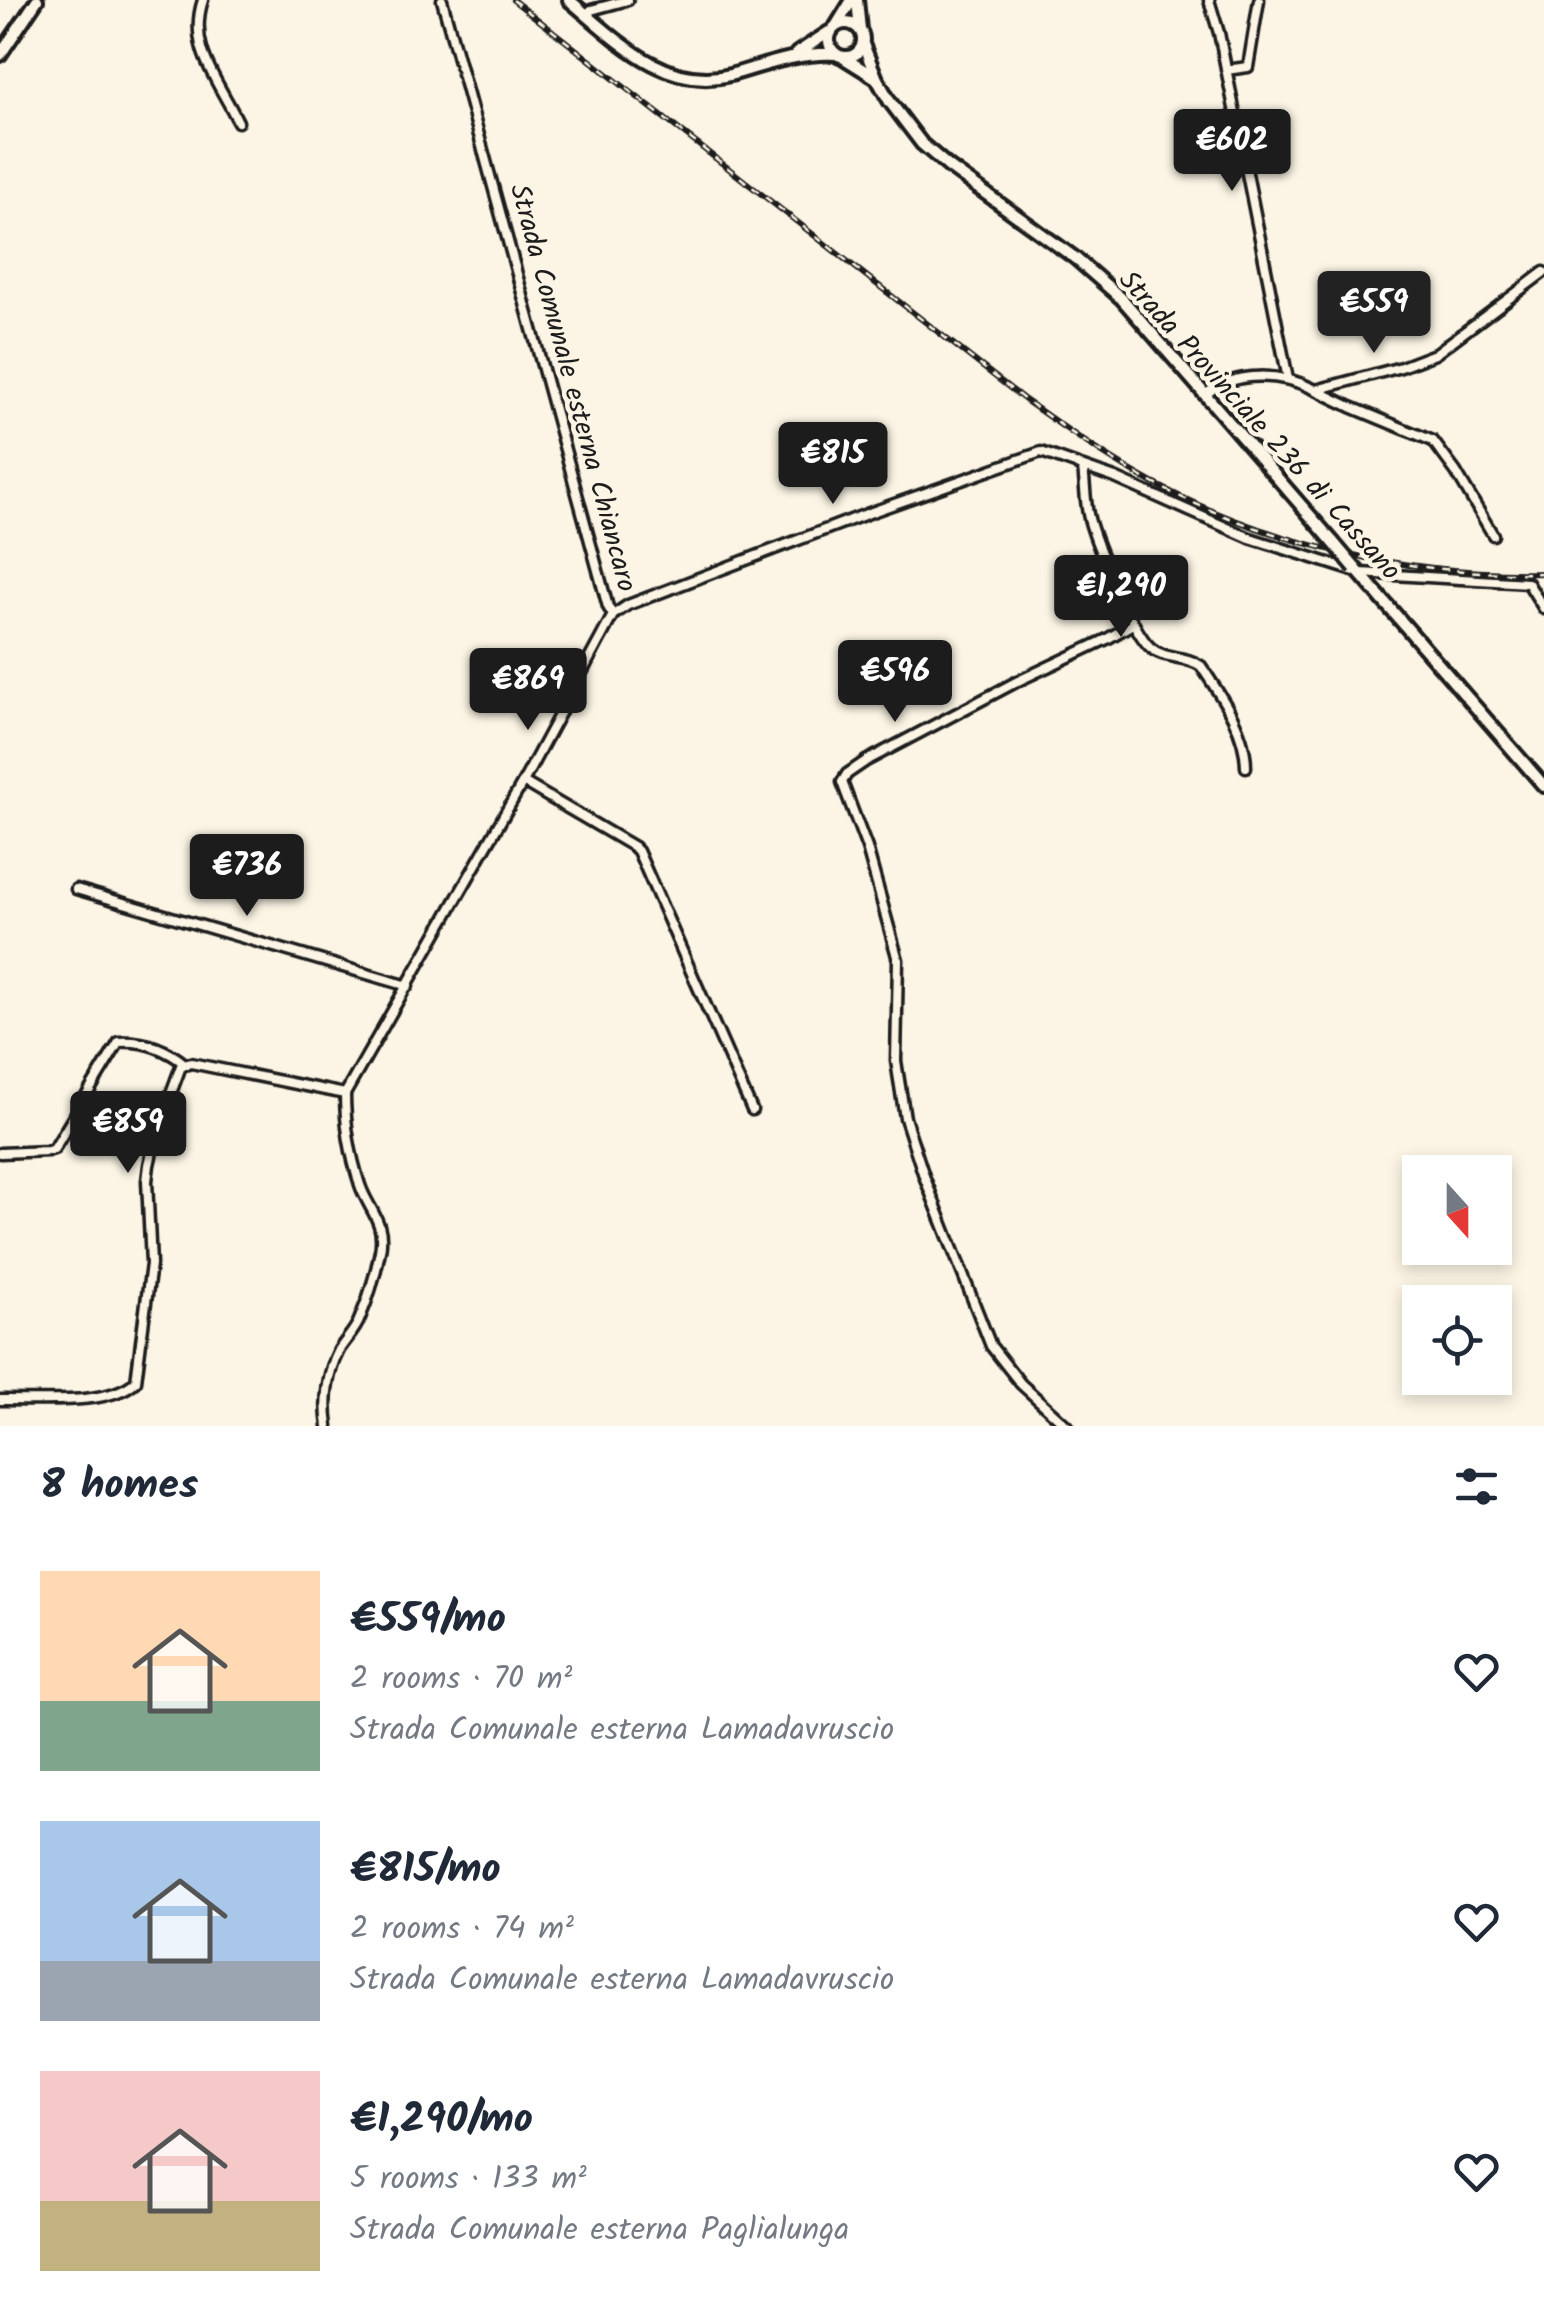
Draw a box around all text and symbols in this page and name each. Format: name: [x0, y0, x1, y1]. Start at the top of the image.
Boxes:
pin: €602: [1173, 109, 1291, 194]
text: €602: [1196, 116, 1268, 167]
street label: Strada Comunale esterna Chiancaro: [496, 179, 648, 597]
street label: Strada Provinciale 236 di Cassano: [1107, 260, 1411, 592]
pin: €559: [1315, 271, 1433, 356]
text: €559: [1340, 278, 1408, 329]
pin: €815: [774, 422, 892, 507]
text: €815: [800, 429, 866, 480]
pin: €1,290: [1040, 555, 1202, 640]
text: €1,290: [1076, 562, 1166, 613]
pin: €596: [836, 640, 954, 725]
text: €596: [860, 647, 930, 698]
pin: €869: [469, 648, 587, 733]
text: €869: [492, 655, 564, 706]
pin: €736: [188, 834, 306, 919]
text: €736: [212, 841, 282, 892]
pin: €859: [69, 1091, 187, 1176]
text: €859: [92, 1098, 164, 1149]
north arrow: [1402, 1155, 1512, 1265]
map controls: [1402, 1155, 1512, 1395]
button: locate: [1402, 1285, 1512, 1395]
text: 8 homes: [40, 1453, 198, 1520]
icon: filters: [1449, 1459, 1504, 1514]
text: €559/mo: [350, 1587, 506, 1654]
icon: home: [120, 1611, 240, 1731]
icon: heart: [1449, 1644, 1504, 1699]
text: 2 rooms · 70 m²: [350, 1654, 572, 1705]
text: Strada Comunale esterna Lamadavruscio: [350, 1705, 894, 1756]
text: €815/mo: [350, 1837, 501, 1904]
icon: home: [120, 1861, 240, 1981]
icon: heart: [1449, 1894, 1504, 1949]
text: 2 rooms · 74 m²: [350, 1904, 574, 1955]
text: Strada Comunale esterna Lamadavruscio: [350, 1955, 894, 2006]
text: €1,290/mo: [350, 2087, 533, 2154]
icon: home: [120, 2111, 240, 2231]
icon: heart: [1449, 2144, 1504, 2199]
text: 5 rooms · 133 m²: [350, 2154, 587, 2205]
text: Strada Comunale esterna Paglialunga: [350, 2205, 849, 2256]

